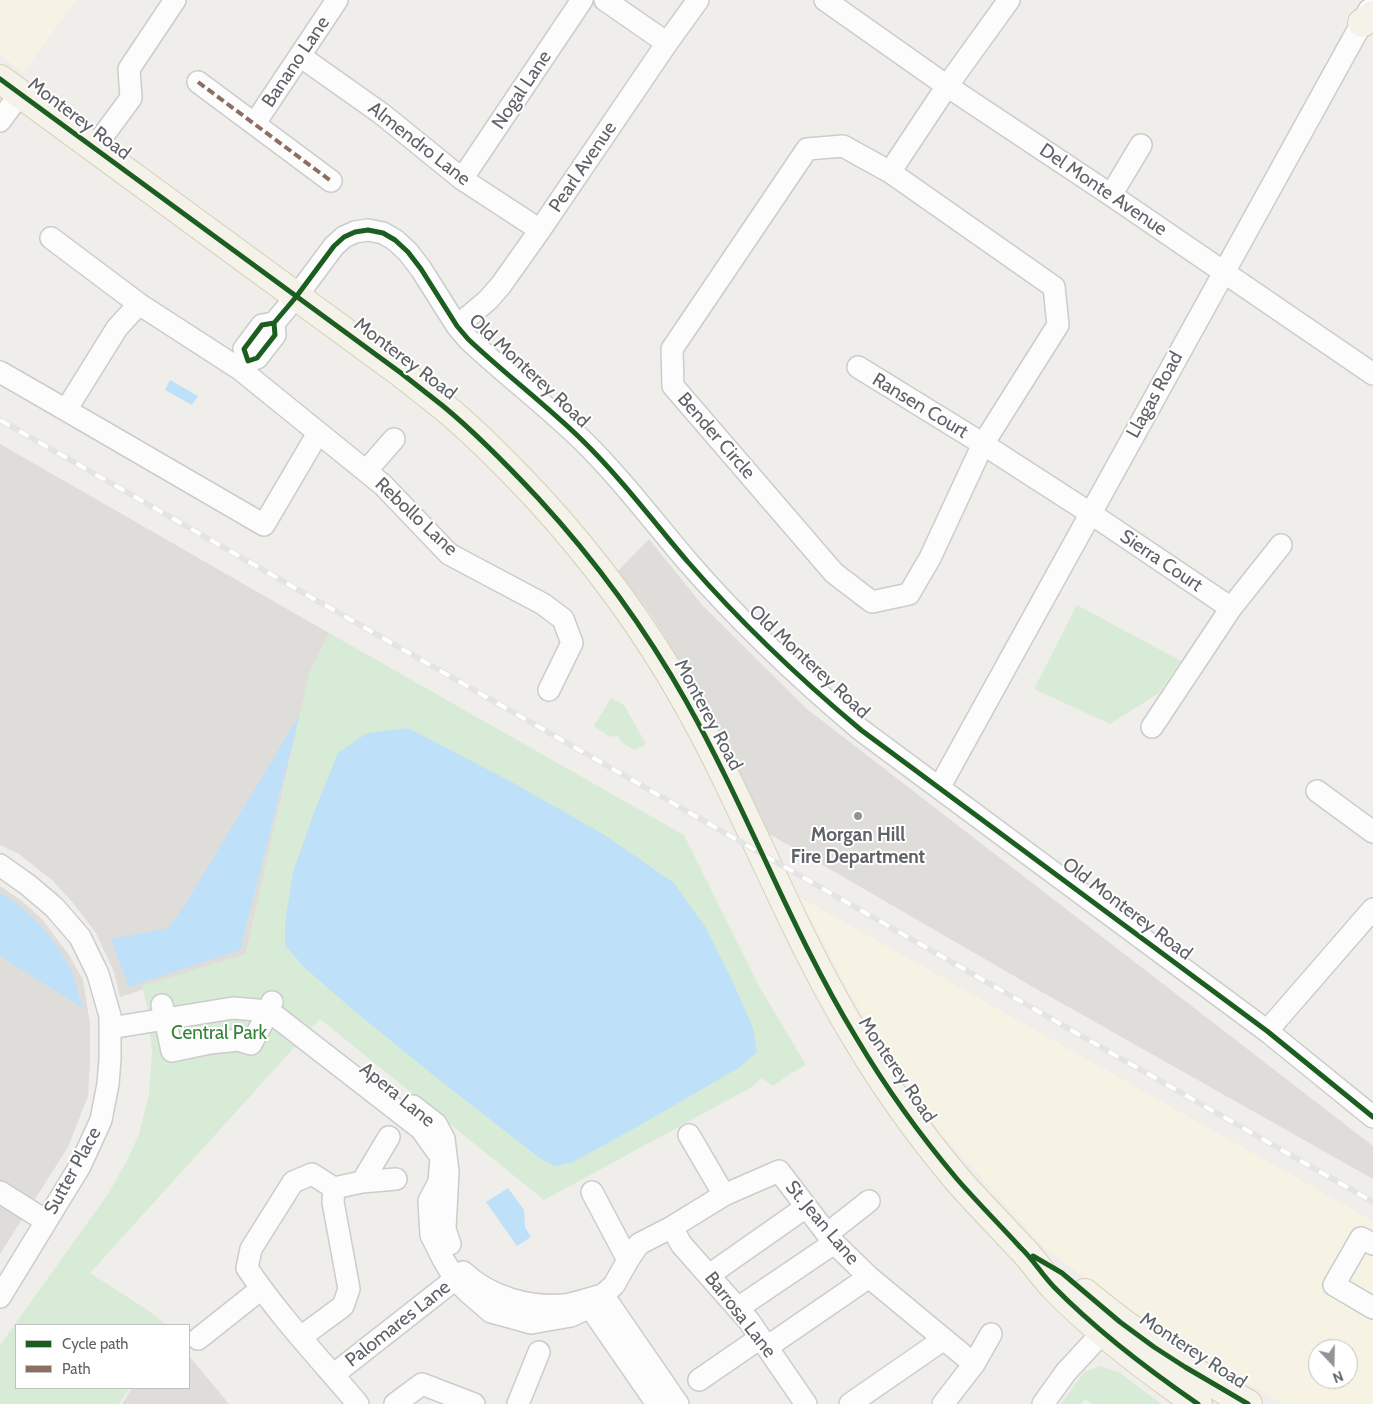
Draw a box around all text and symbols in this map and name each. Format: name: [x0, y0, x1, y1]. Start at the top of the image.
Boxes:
street label: Banano Lane: [257, 12, 335, 112]
street label: Nogal Lane: [487, 46, 557, 134]
street label: Monterey Road: [23, 73, 135, 165]
street label: Almendro Lane: [363, 97, 475, 191]
street label: Pearl Avenue: [544, 117, 622, 217]
street label: Del Monte Avenue: [1035, 139, 1171, 241]
street label: Old Monterey Road: [464, 309, 594, 433]
street label: Monterey Road: [349, 313, 461, 405]
street label: Llagas Road: [1122, 348, 1188, 442]
street label: Ransen Court: [868, 368, 972, 444]
street label: Bender Circle: [672, 388, 760, 484]
street label: Rebollo Lane: [370, 473, 462, 561]
street label: Sierra Court: [1116, 525, 1206, 597]
street label: Old Monterey Road: [744, 600, 874, 724]
street label: Monterey Road: [669, 656, 747, 774]
marker: Morgan Hill Fire Department: [852, 810, 864, 822]
place label: Morgan Hill Fire Department: [791, 824, 925, 868]
street label: Old Monterey Road: [1058, 853, 1196, 965]
street label: Monterey Road: [853, 1013, 941, 1127]
park label: Central Park: [171, 1022, 267, 1044]
street label: Apera Lane: [355, 1058, 439, 1132]
street label: Sutter Place: [40, 1123, 106, 1219]
street label: St. Jean Lane: [780, 1176, 864, 1270]
street label: Barrosa Lane: [699, 1267, 781, 1363]
street label: Palomares Lane: [341, 1276, 455, 1372]
street label: Monterey Road: [1135, 1308, 1251, 1394]
legend: [15, 1324, 190, 1389]
text: Cycle path: [62, 1335, 128, 1353]
north arrow: [1308, 1339, 1358, 1389]
text: Path: [62, 1360, 91, 1378]
text: N: [1330, 1367, 1346, 1387]

